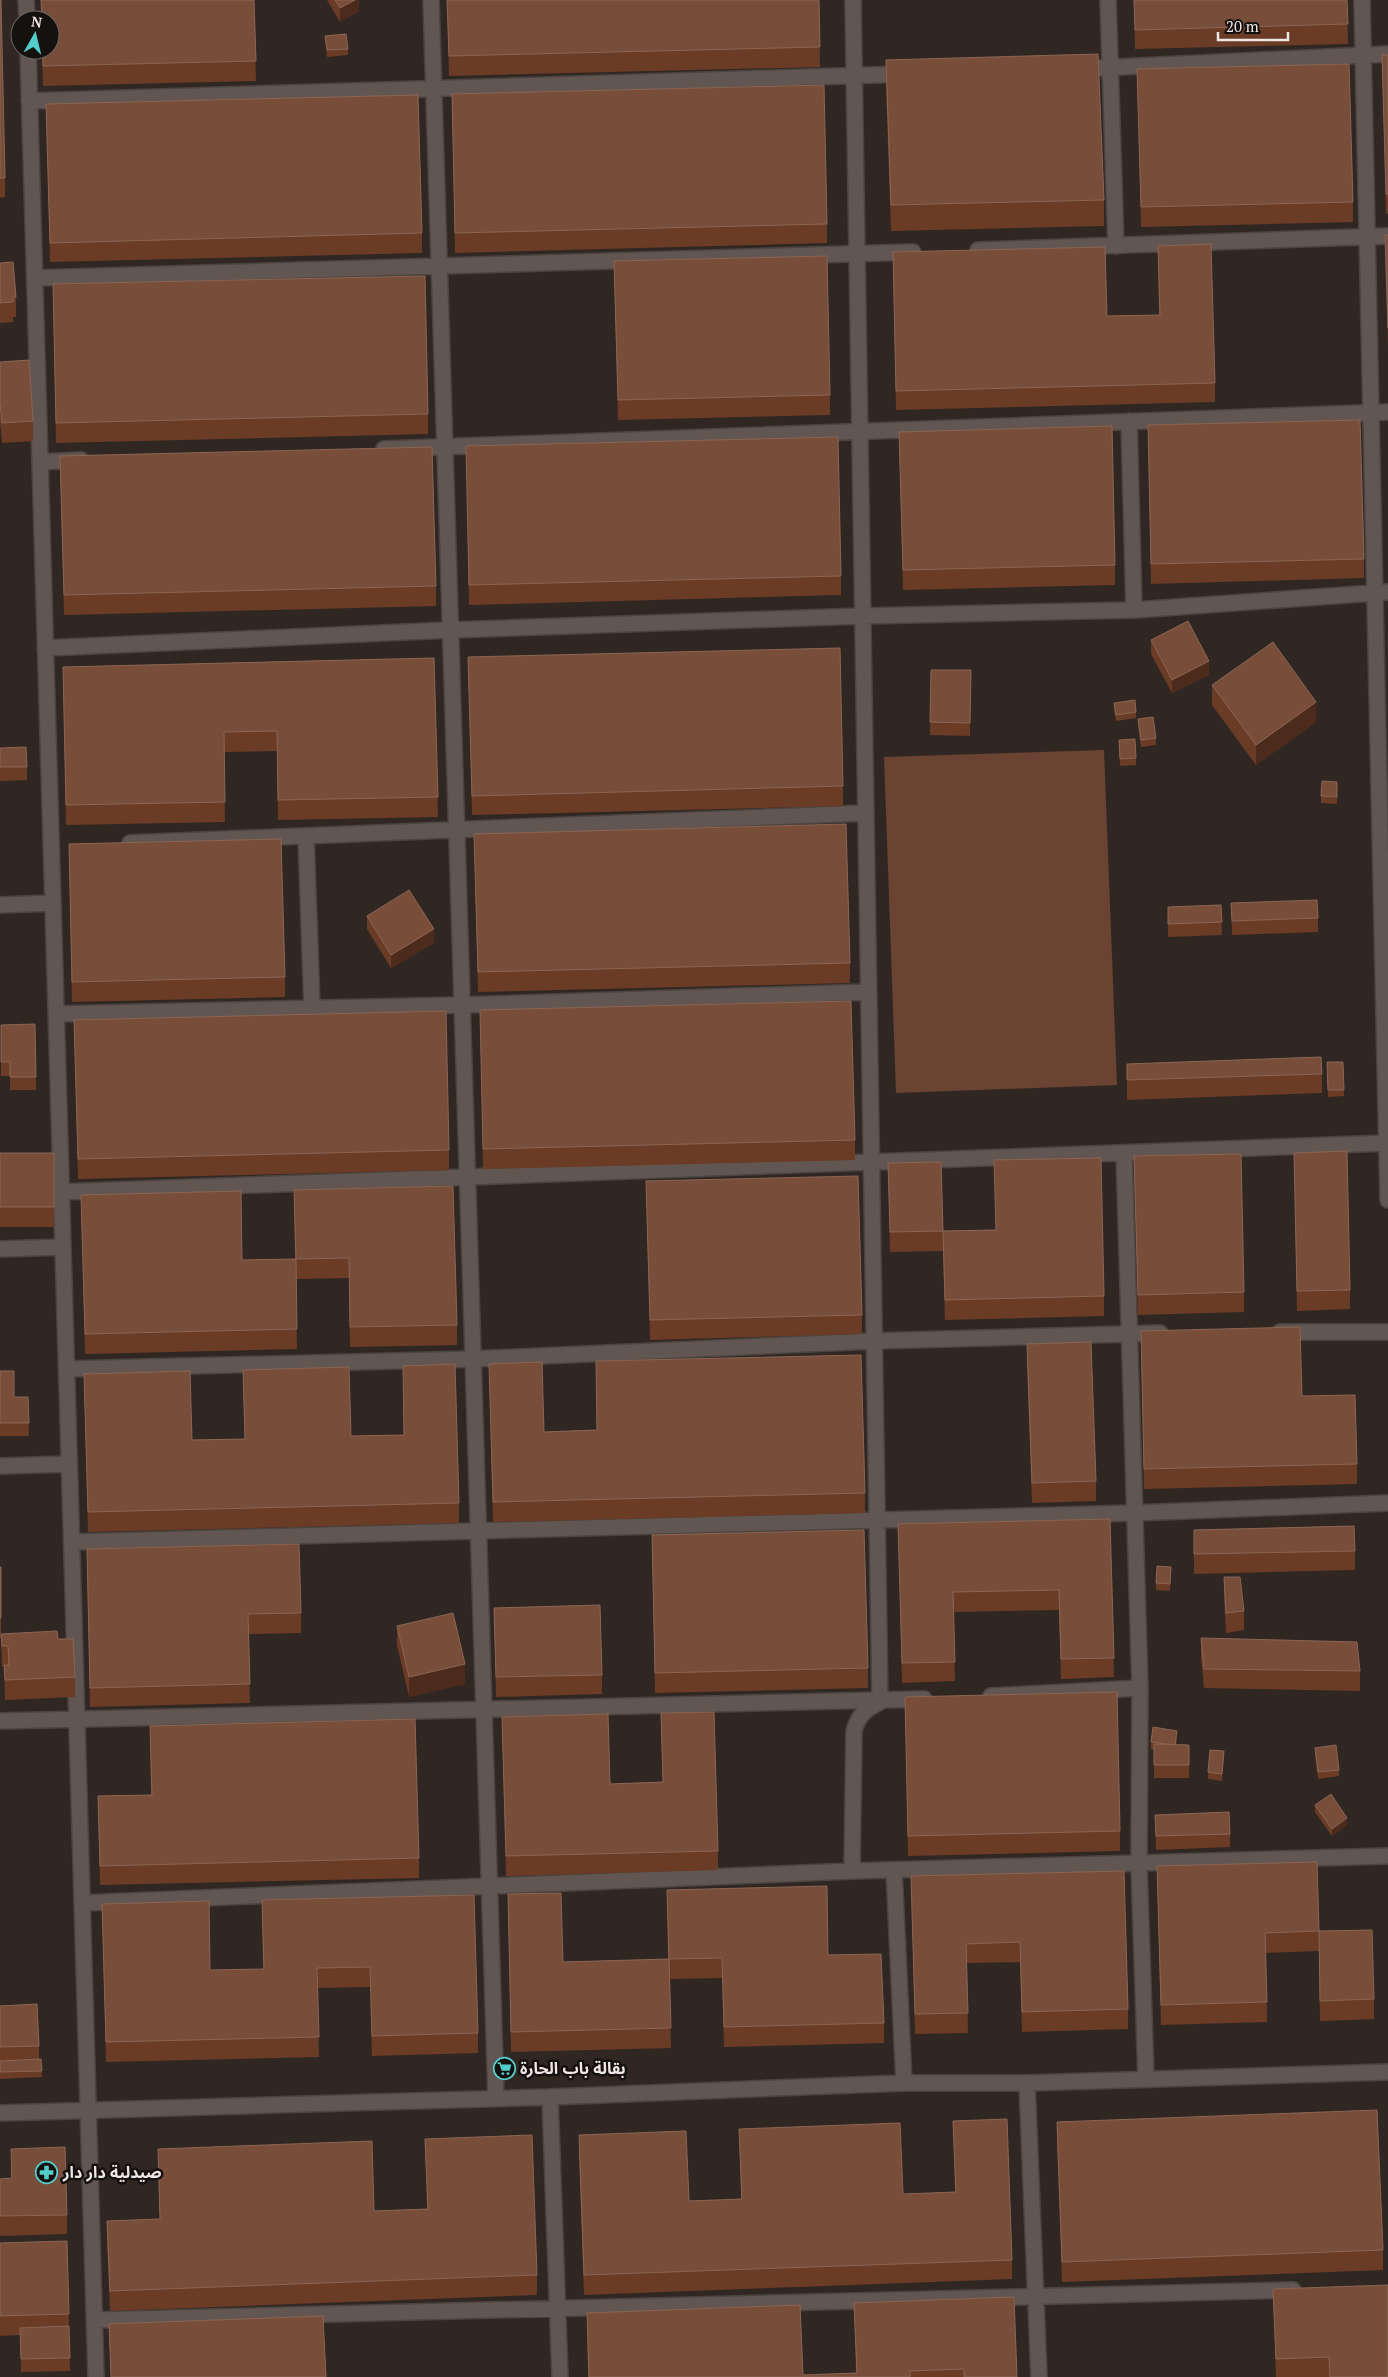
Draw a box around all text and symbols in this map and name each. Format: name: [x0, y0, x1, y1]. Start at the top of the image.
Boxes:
north arrow: [10, 10, 60, 60]
scale bar: [1218, 10, 1288, 42]
text: N: [30, 11, 44, 32]
text: 20 m: [1226, 16, 1259, 36]
supermarket icon: بقالة باب الحارة: [492, 2056, 516, 2080]
place label: بقالة باب الحارة: [520, 2057, 626, 2079]
pharmacy icon: صيدلية دار دار: [35, 2160, 59, 2184]
place label: صيدلية دار دار: [62, 2161, 161, 2183]

